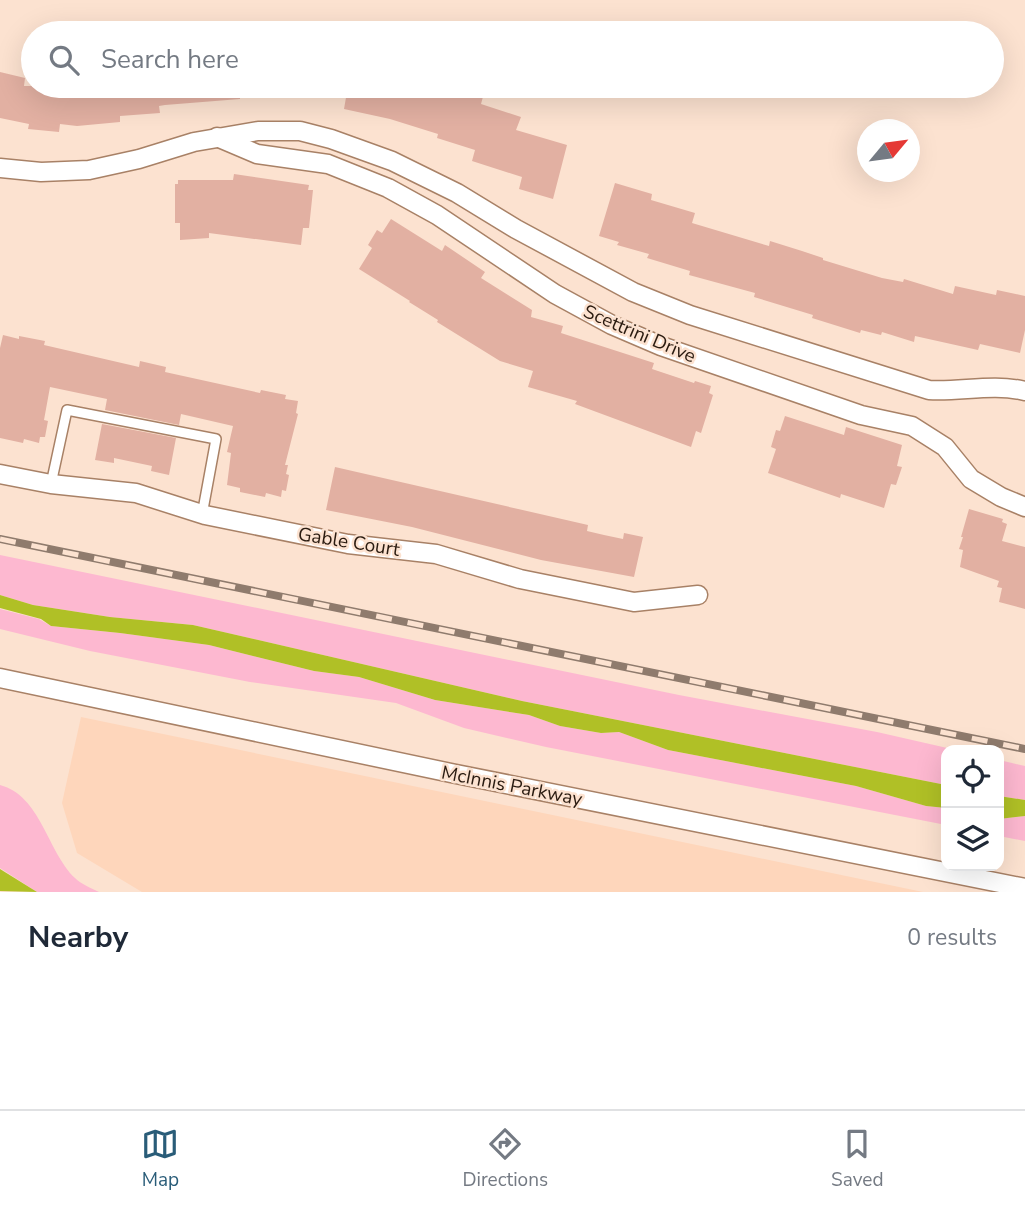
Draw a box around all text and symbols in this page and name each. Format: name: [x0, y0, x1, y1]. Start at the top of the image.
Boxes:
search box: [21, 21, 1004, 98]
icon: search: [45, 41, 83, 79]
text: Search here: [101, 42, 239, 77]
north arrow: [857, 119, 920, 182]
street label: Scettrini Drive: [579, 299, 700, 369]
street label: Gable Court: [296, 521, 402, 563]
map controls: [941, 745, 1004, 871]
button: locate: [941, 745, 1004, 808]
street label: McInnis Parkway: [439, 760, 585, 812]
button: layers: [941, 808, 1004, 871]
text: Nearby: [28, 917, 128, 958]
text: 0 results: [907, 922, 997, 953]
tab: Map: [141, 1125, 179, 1193]
tab: Directions: [462, 1125, 548, 1193]
tab: Saved: [831, 1125, 884, 1193]

